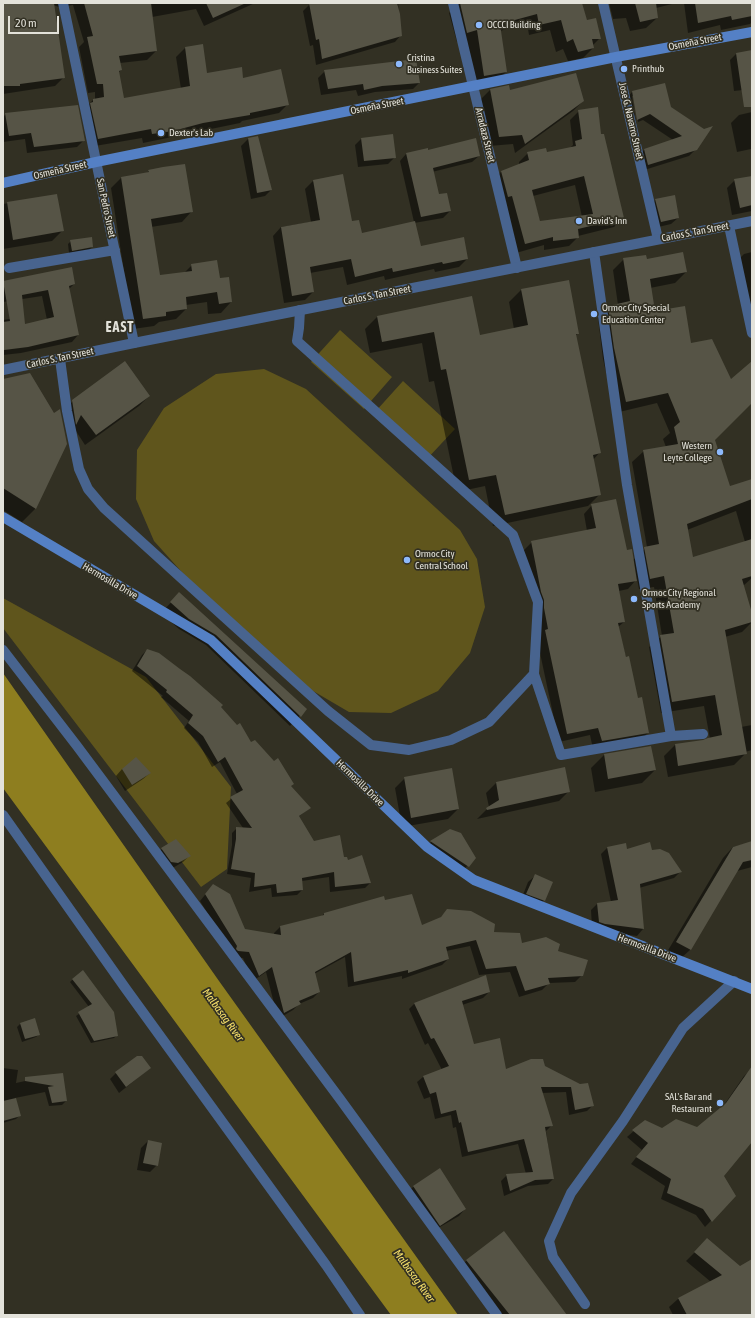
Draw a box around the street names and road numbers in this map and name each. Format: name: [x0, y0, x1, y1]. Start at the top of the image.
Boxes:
street label: Osmeña Street: [667, 31, 723, 53]
street label: Jose G. Navarro Street: [616, 81, 646, 161]
street label: Osmeña Street: [349, 95, 405, 117]
street label: Arradaza Street: [472, 106, 498, 164]
street label: Osmeña Street: [32, 158, 88, 182]
street label: San Pedro Street: [94, 177, 118, 239]
street label: Carlos S. Tan Street: [660, 220, 730, 244]
street label: Carlos S. Tan Street: [342, 283, 412, 307]
street label: Carlos S. Tan Street: [25, 345, 95, 371]
street label: Hermosilla Drive: [80, 560, 140, 602]
street label: Hermosilla Drive: [334, 757, 386, 809]
street label: Hermosilla Drive: [616, 931, 678, 965]

